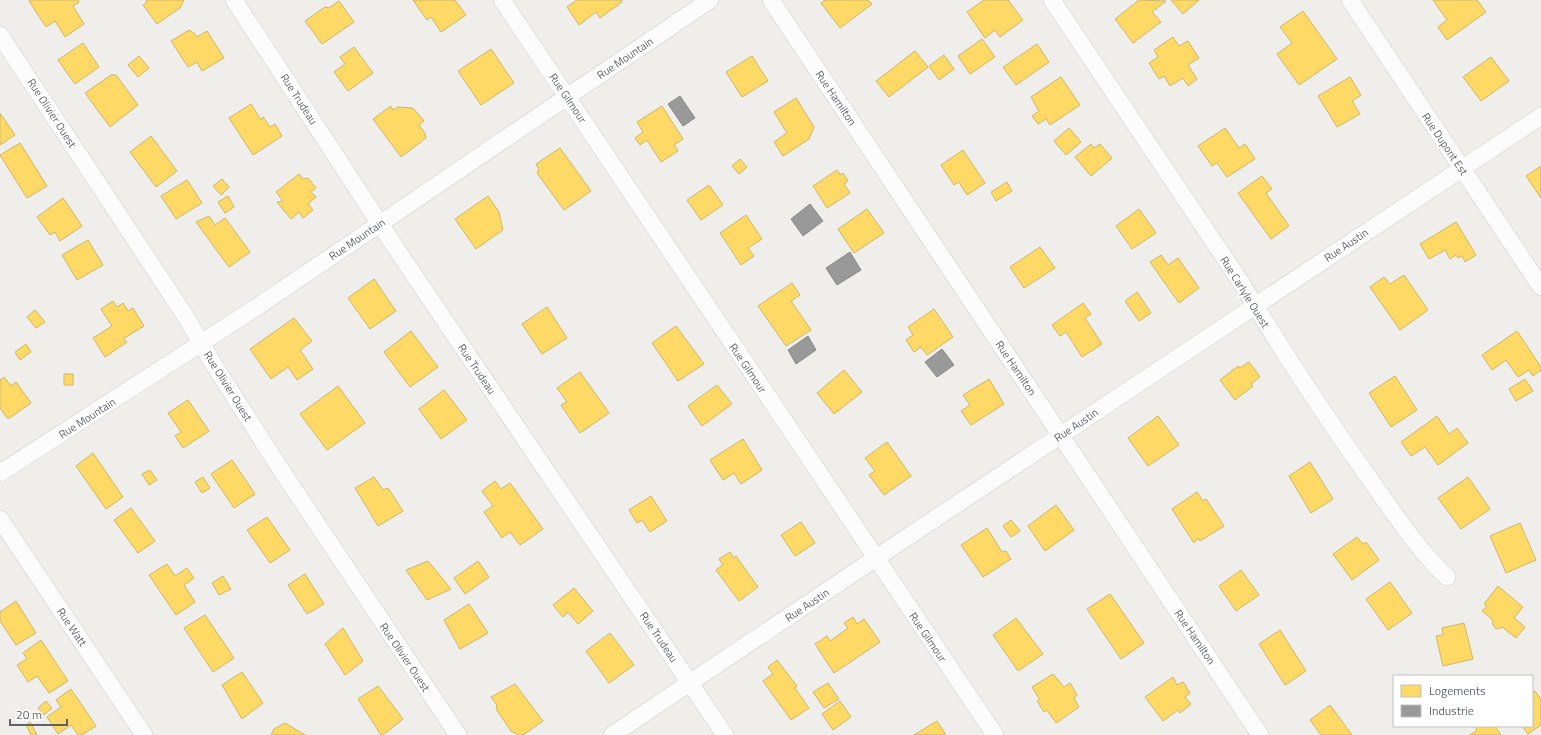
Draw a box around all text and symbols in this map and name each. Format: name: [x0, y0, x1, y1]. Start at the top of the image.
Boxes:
street label: Rue Mountain: [594, 33, 656, 83]
street label: Rue Hamilton: [812, 67, 860, 129]
street label: Rue Trudeau: [277, 70, 322, 128]
street label: Rue Gilmour: [545, 70, 591, 126]
street label: Rue Olivier Ouest: [24, 75, 81, 151]
street label: Rue Dupont Est: [1418, 110, 1472, 179]
street label: Rue Mountain: [326, 214, 388, 264]
street label: Rue Austin: [1321, 224, 1371, 266]
street label: Rue Carlyle Ouest: [1217, 253, 1274, 331]
street label: Rue Hamilton: [992, 337, 1040, 399]
street label: Rue Gilmour: [725, 340, 771, 396]
street label: Rue Trudeau: [454, 341, 500, 398]
street label: Rue Olivier Ouest: [200, 348, 256, 424]
street label: Rue Mountain: [55, 394, 119, 442]
street label: Rue Austin: [1051, 404, 1101, 446]
street label: Rue Austin: [782, 584, 832, 626]
street label: Rue Watt: [53, 605, 91, 650]
street label: Rue Hamilton: [1171, 606, 1219, 668]
street label: Rue Trudeau: [636, 609, 682, 666]
street label: Rue Gilmour: [905, 609, 951, 665]
street label: Rue Olivier Ouest: [376, 619, 434, 695]
legend: [1393, 675, 1533, 727]
text: Logements: [1429, 681, 1486, 700]
scale bar: [10, 701, 67, 727]
text: Industrie: [1429, 701, 1474, 720]
text: 20 m: [16, 705, 42, 724]

